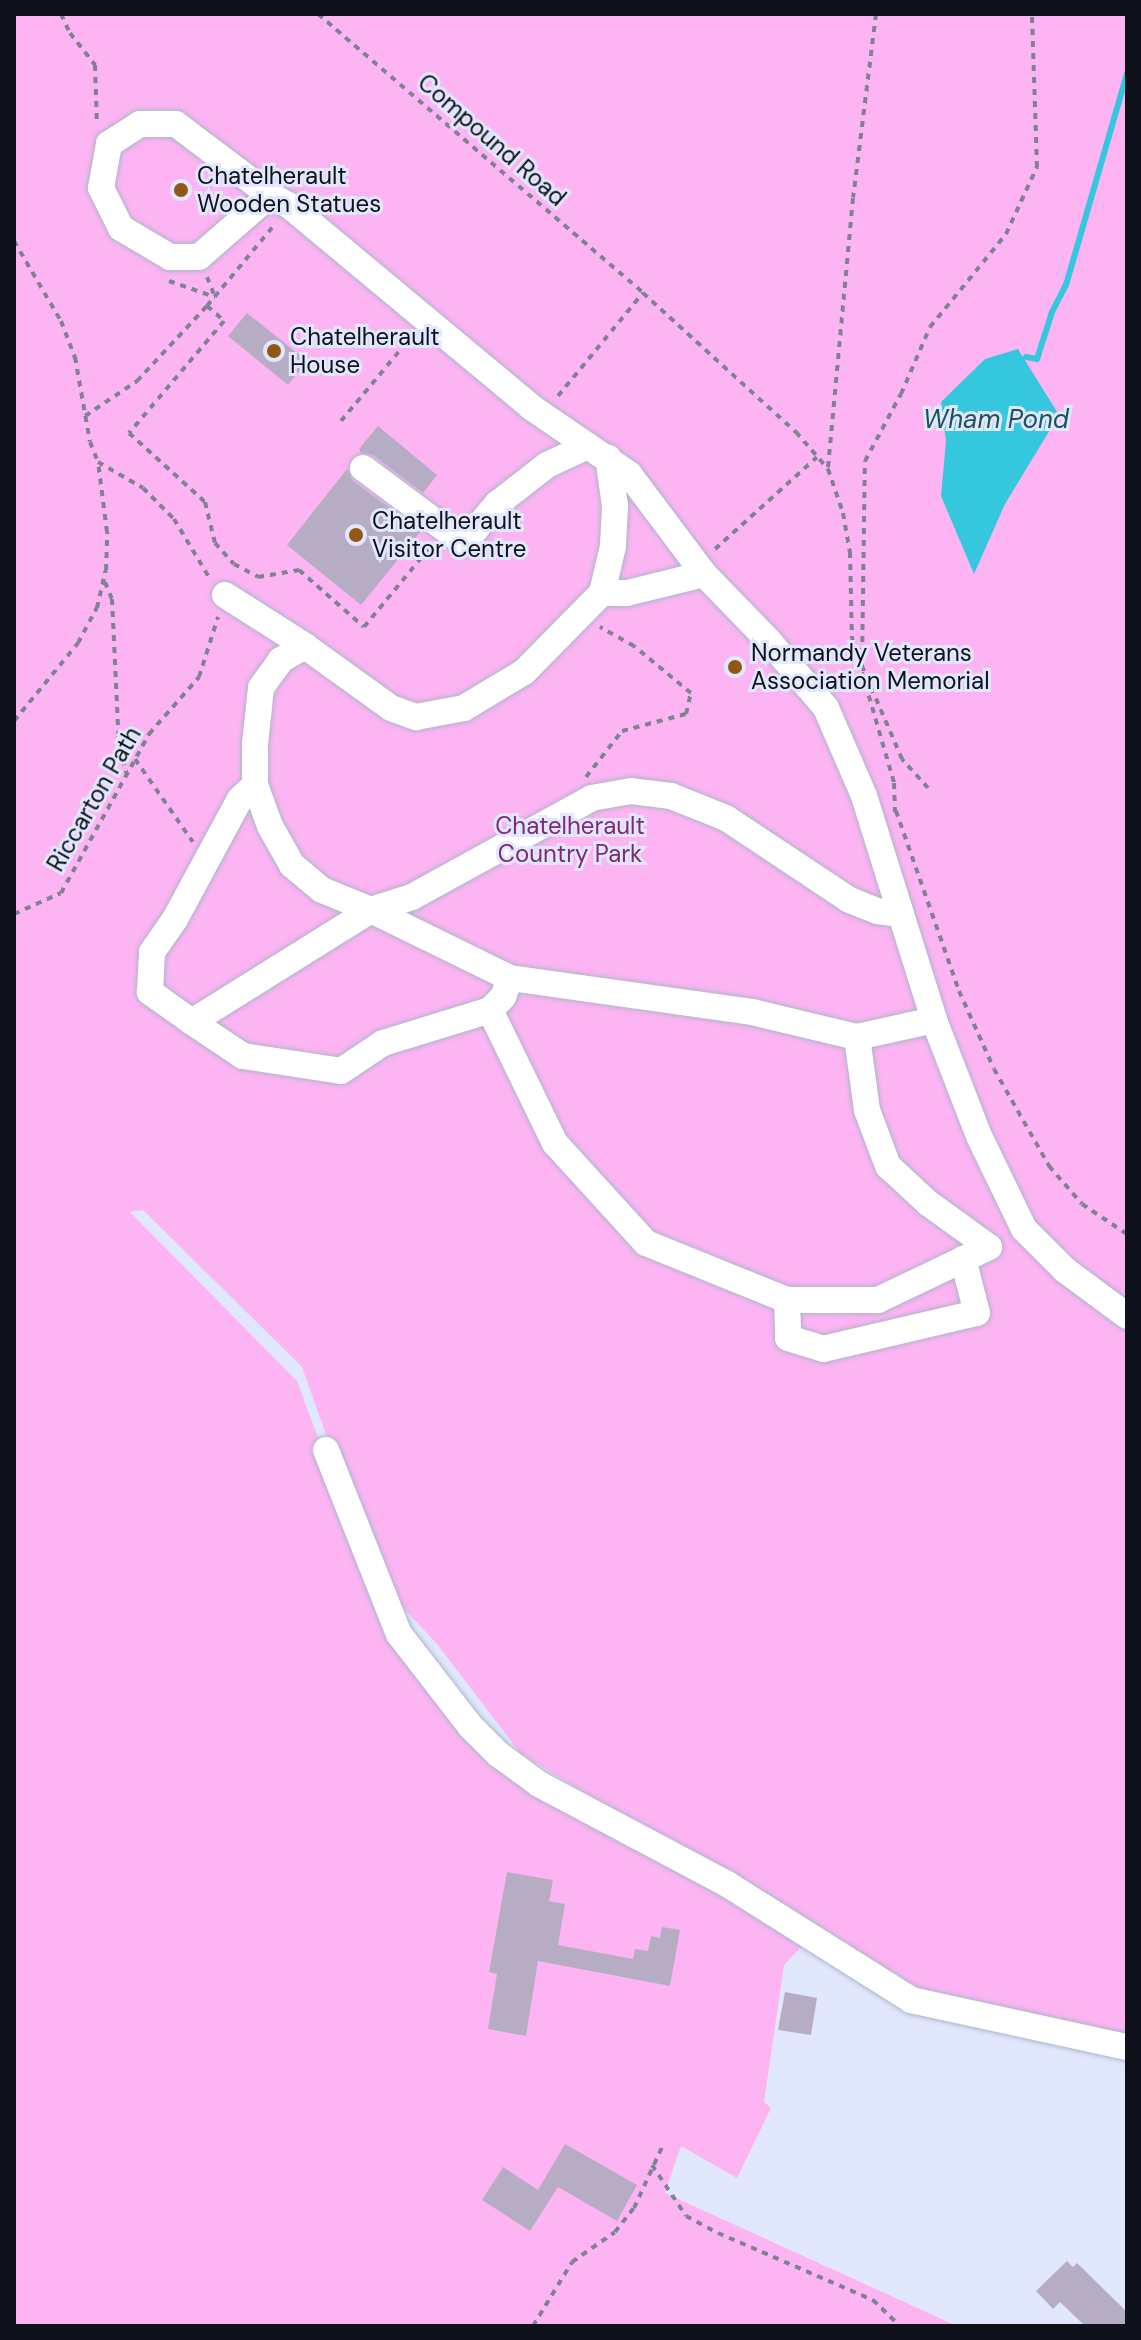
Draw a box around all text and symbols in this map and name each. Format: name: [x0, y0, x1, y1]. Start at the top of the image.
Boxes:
street label: Compound Road: [412, 68, 572, 212]
place label: Chatelherault Wooden Statues: [197, 162, 381, 218]
marker: Chatelherault Wooden Statues: [172, 181, 190, 199]
place label: Chatelherault House: [290, 323, 440, 379]
marker: Chatelherault House: [265, 342, 283, 360]
water label: Wham Pond: [923, 404, 1069, 436]
place label: Chatelherault Visitor Centre: [372, 507, 526, 563]
marker: Chatelherault Visitor Centre: [347, 526, 365, 544]
place label: Normandy Veterans Association Memorial: [751, 639, 990, 695]
marker: Normandy Veterans Association Memorial: [726, 658, 744, 676]
street label: Riccarton Path: [41, 722, 147, 876]
park label: Chatelherault Country Park: [495, 812, 645, 868]

